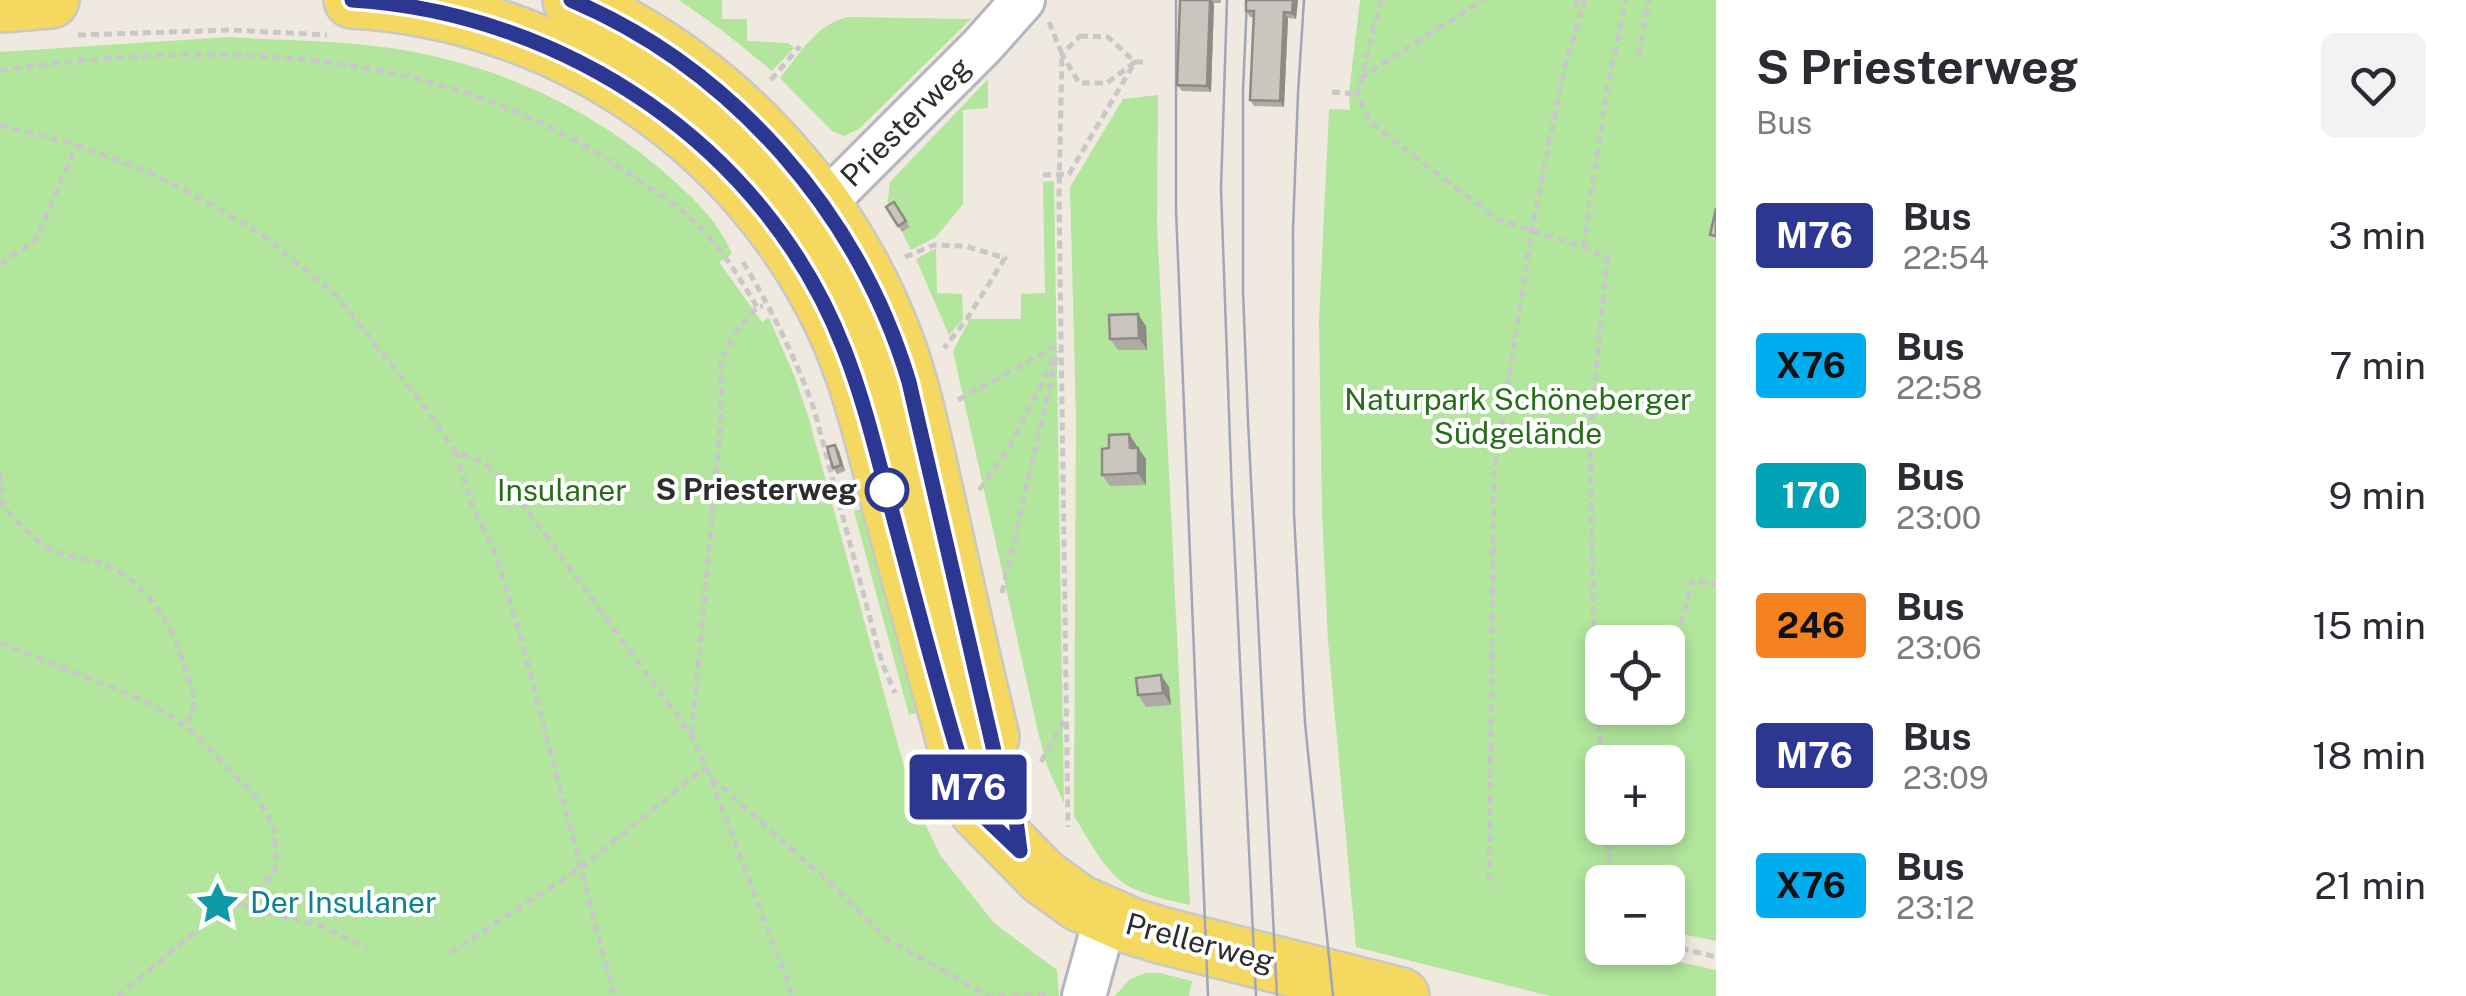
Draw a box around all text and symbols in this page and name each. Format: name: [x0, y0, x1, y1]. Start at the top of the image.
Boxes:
button: heart: [2321, 33, 2426, 138]
text: S Priesterweg: [1756, 38, 2079, 95]
street label: Priesterweg: [833, 49, 978, 194]
text: Bus: [1756, 104, 1812, 141]
text: Bus: [1903, 194, 1971, 239]
text: 3 min: [2328, 213, 2426, 258]
text: M76: [1776, 215, 1853, 256]
text: 22:54: [1903, 239, 1989, 276]
text: Bus: [1896, 324, 1965, 369]
text: 7 min: [2329, 343, 2426, 388]
text: X76: [1776, 345, 1846, 386]
text: 22:58: [1896, 369, 1983, 406]
park label: Naturpark Schöneberger Südgelände: [1344, 381, 1692, 451]
text: Bus: [1896, 454, 1965, 499]
marker: S Priesterweg: [866, 469, 908, 511]
place label: S Priesterweg: [655, 471, 857, 507]
park label: Insulaner: [497, 472, 627, 508]
text: 9 min: [2329, 473, 2426, 518]
text: 170: [1781, 475, 1841, 516]
text: 23:00: [1896, 499, 1981, 536]
text: Bus: [1896, 584, 1965, 629]
text: 15 min: [2313, 603, 2426, 648]
text: 246: [1777, 605, 1845, 646]
map controls: [1585, 625, 1685, 965]
button: locate: [1585, 625, 1685, 725]
text: 23:06: [1896, 629, 1982, 666]
text: Bus: [1903, 714, 1971, 759]
text: 18 min: [2312, 733, 2426, 778]
text: M76: [1776, 735, 1853, 776]
button: +: [1585, 745, 1685, 845]
line badge: M76: [910, 754, 1026, 820]
text: 23:09: [1903, 759, 1989, 796]
text: M76: [930, 767, 1006, 808]
text: Bus: [1896, 844, 1965, 889]
text: 21 min: [2314, 863, 2426, 908]
button: −: [1585, 865, 1685, 965]
text: X76: [1776, 865, 1846, 906]
place icon: Der Insulaner: [193, 879, 241, 927]
place label: Der Insulaner: [250, 884, 437, 920]
text: 23:12: [1896, 889, 1975, 926]
street label: Prellerweg: [1122, 905, 1278, 979]

